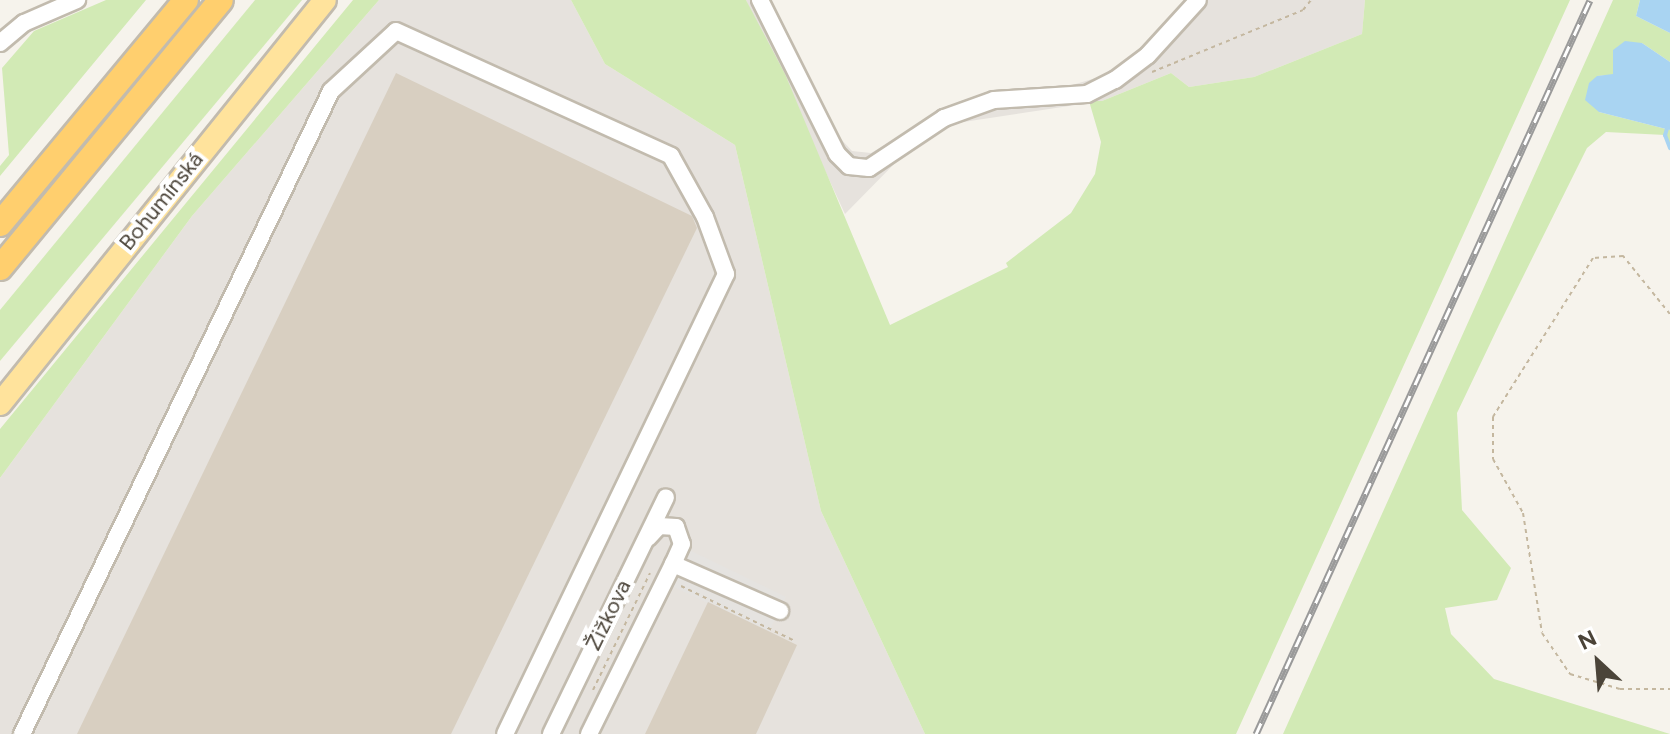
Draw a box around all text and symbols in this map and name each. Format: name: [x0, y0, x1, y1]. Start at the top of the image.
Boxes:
street label: Bohumínská: [113, 147, 209, 255]
street label: Žižkova: [580, 575, 636, 655]
north arrow: [1558, 622, 1638, 702]
text: N: [1574, 624, 1601, 656]

